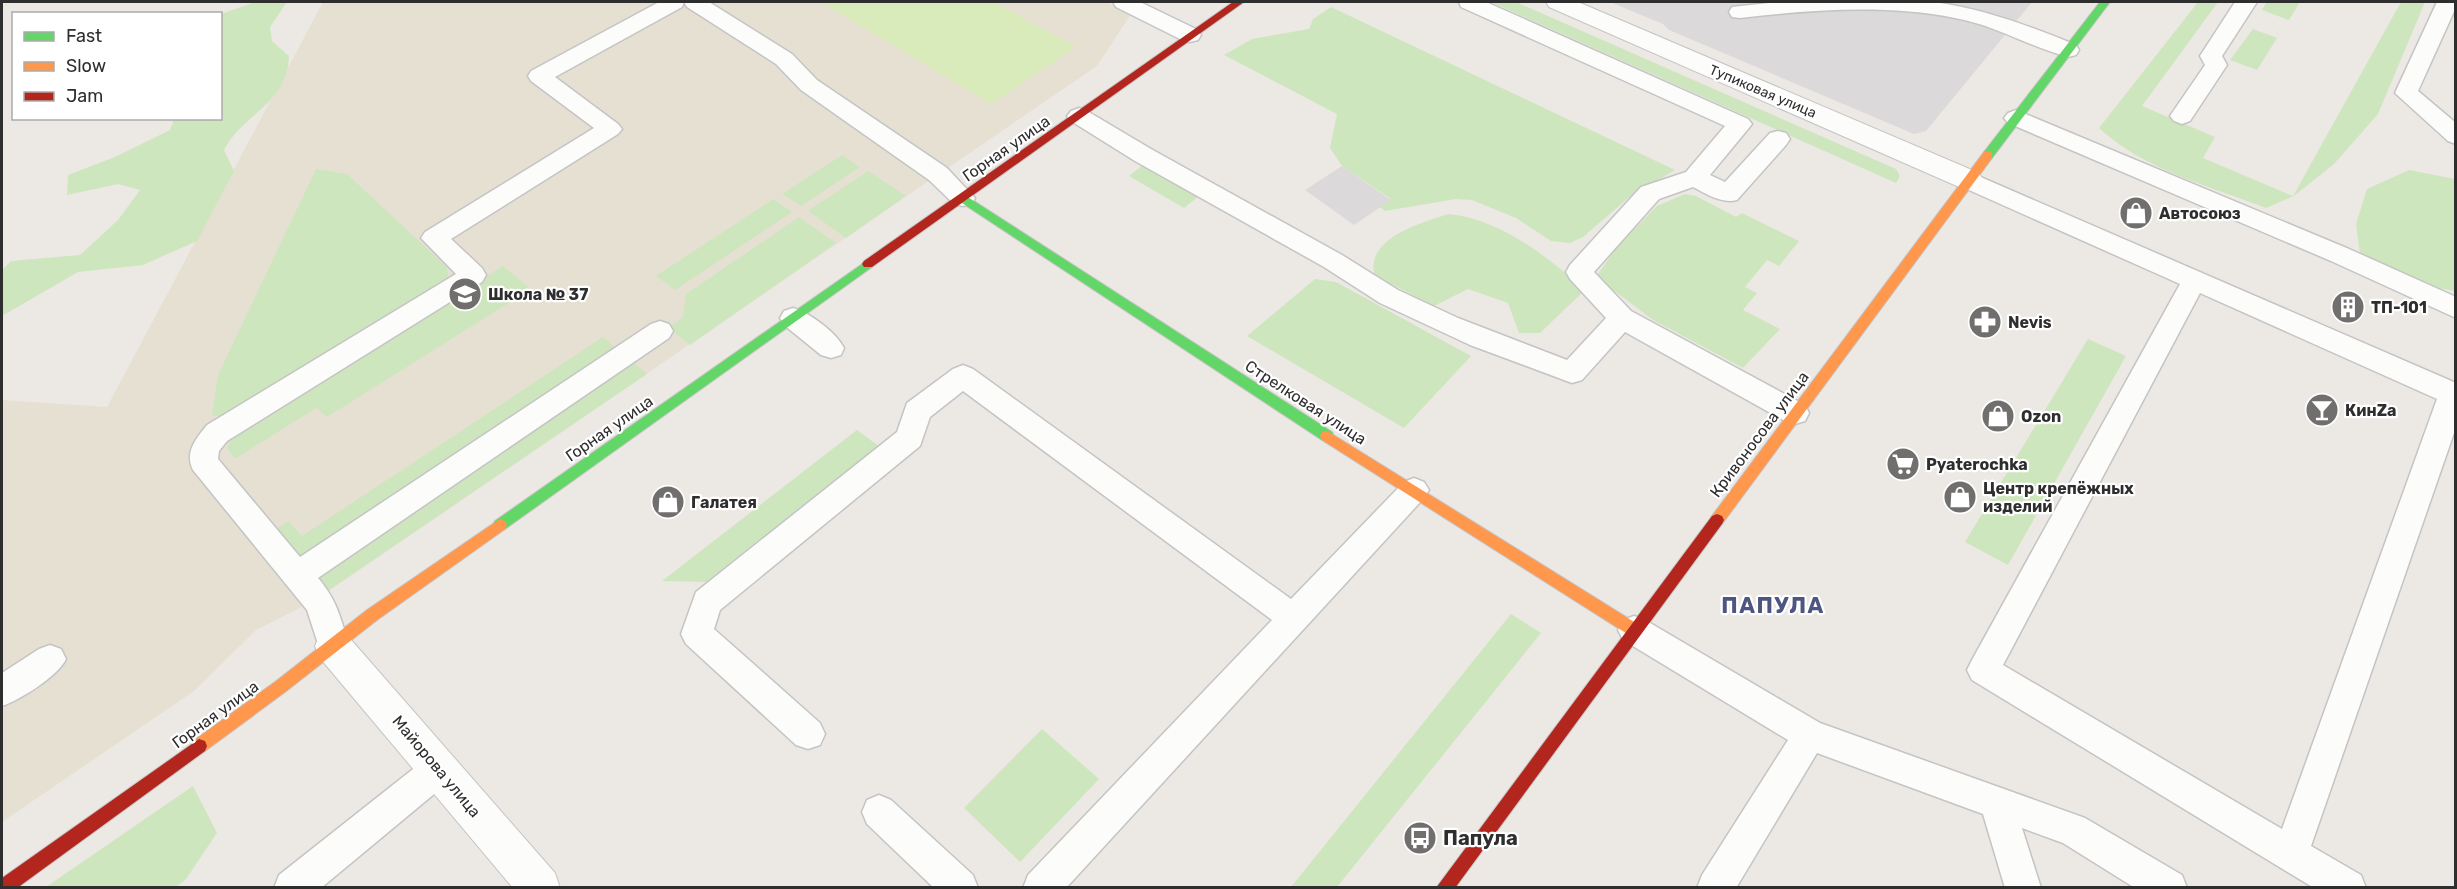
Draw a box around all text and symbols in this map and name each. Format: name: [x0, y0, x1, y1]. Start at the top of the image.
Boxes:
legend: [12, 12, 222, 120]
text: Fast: [66, 25, 102, 47]
text: Slow: [66, 55, 106, 77]
street label: Тупиковая улица: [1707, 61, 1819, 122]
text: Jam: [66, 85, 103, 107]
street label: Горная улица: [959, 111, 1054, 186]
shop icon: Автосоюз: [2118, 195, 2154, 231]
place label: Автосоюз: [2159, 204, 2241, 223]
school or university icon: Школа № 37: [447, 276, 483, 312]
place label: Школа № 37: [488, 285, 588, 304]
building icon: ТП-101: [2330, 289, 2366, 325]
place label: ТП-101: [2371, 298, 2427, 317]
pharmacy icon: Nevis: [1967, 304, 2003, 340]
place label: Nevis: [2008, 313, 2052, 332]
street label: Стрелковая улица: [1242, 356, 1370, 449]
street label: Кривоносова улица: [1706, 368, 1813, 501]
street label: Горная улица: [562, 391, 657, 466]
bar icon: КинZa: [2304, 392, 2340, 428]
shop icon: Ozon: [1980, 398, 2016, 434]
place label: КинZa: [2345, 401, 2396, 420]
place label: Ozon: [2021, 407, 2061, 426]
supermarket icon: Pyaterochka: [1885, 446, 1921, 482]
place label: Pyaterochka: [1926, 455, 2028, 474]
shop icon: Центр крепёжных изделий: [1942, 479, 1978, 515]
place label: Центр крепёжных изделий: [1983, 479, 2134, 516]
shop icon: Галатея: [650, 484, 686, 520]
place label: Галатея: [691, 493, 757, 512]
district label: ПАПУЛА: [1721, 592, 1825, 619]
street label: Горная улица: [168, 677, 262, 752]
street label: Майорова улица: [389, 712, 485, 821]
bus stop icon: Папула: [1402, 820, 1438, 856]
place label: Папула: [1443, 826, 1518, 850]

